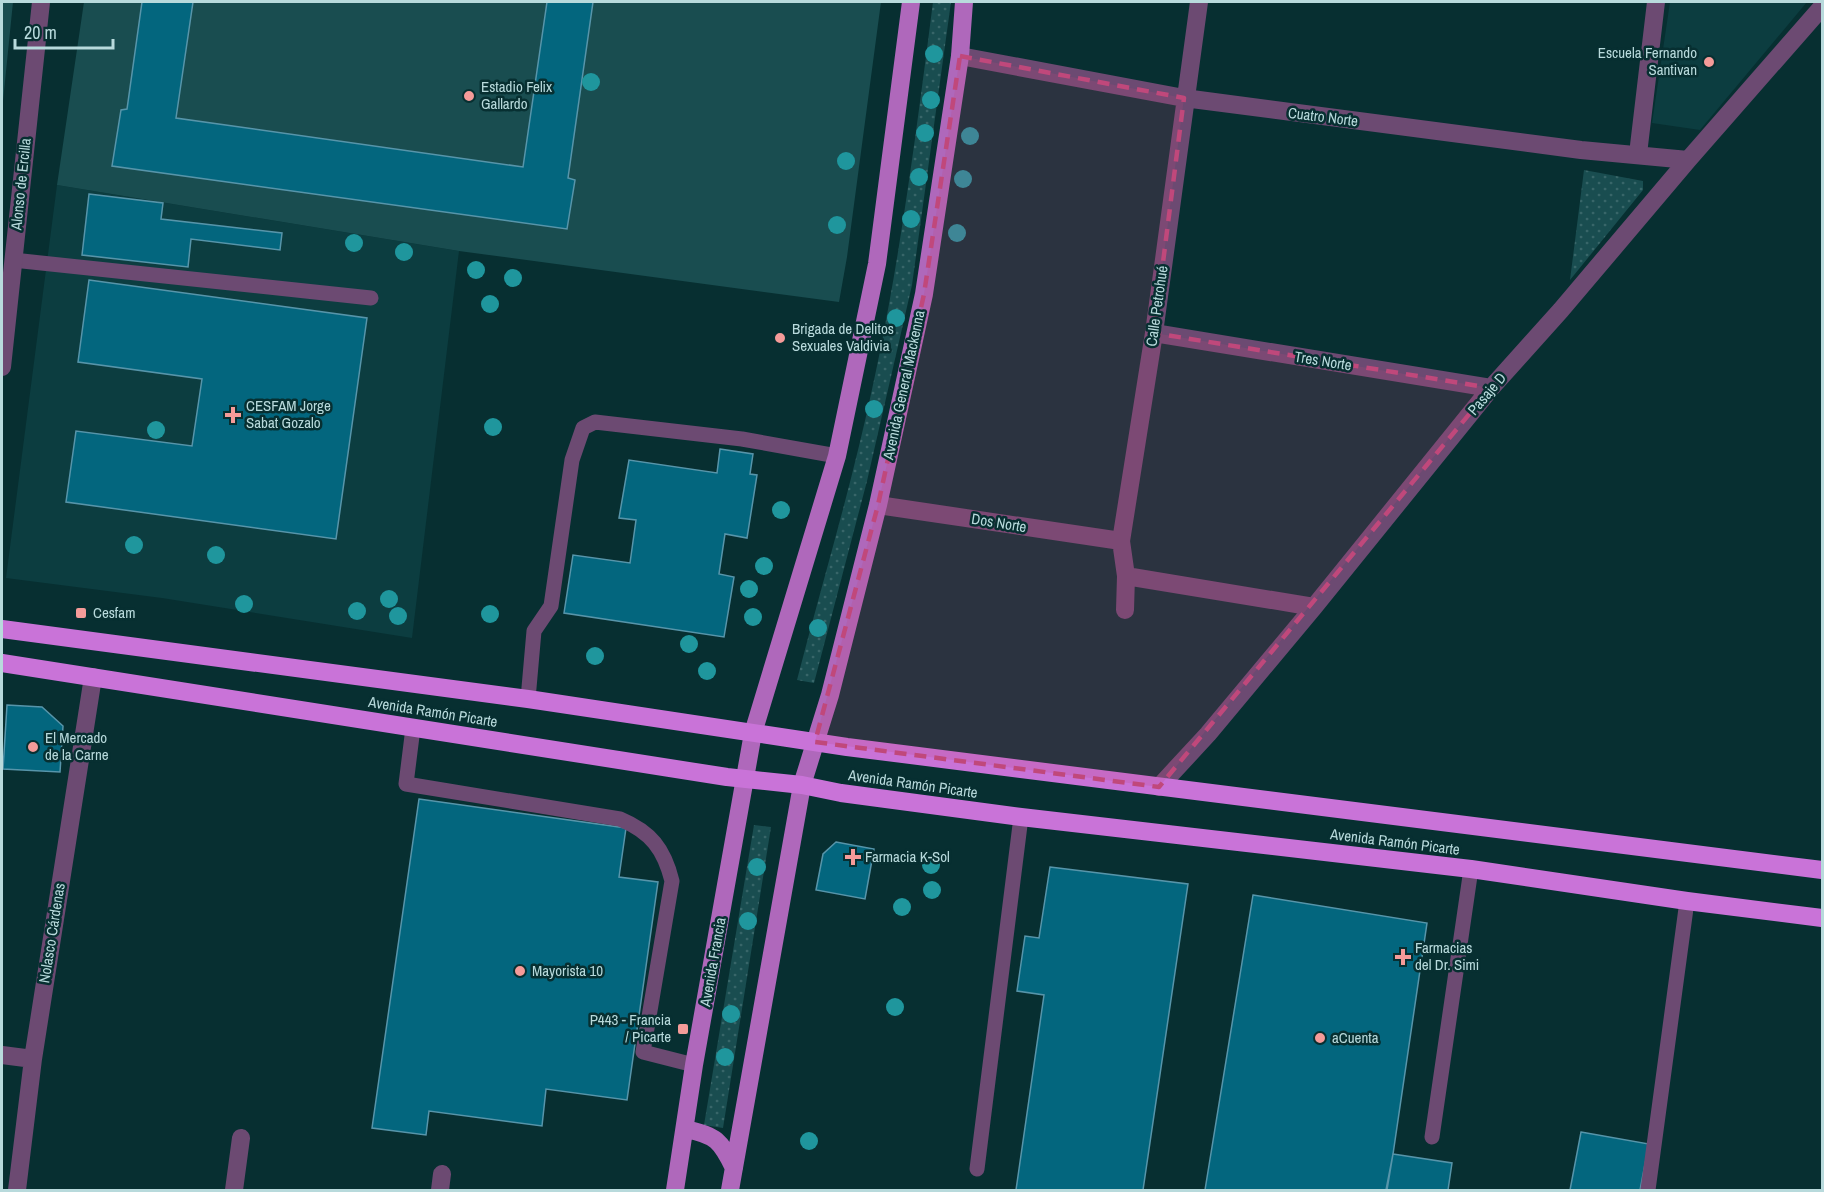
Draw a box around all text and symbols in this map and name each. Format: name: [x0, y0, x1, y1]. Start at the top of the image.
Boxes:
scale bar: [15, 12, 112, 50]
text: 20 m: [24, 20, 57, 45]
place label: Escuela Fernando Santivan: [1598, 42, 1697, 80]
marker: Escuela Fernando Santivan: [1702, 55, 1716, 69]
place label: Estadio Felix Gallardo: [481, 76, 553, 114]
marker: Estadio Felix Gallardo: [462, 89, 476, 103]
street label: Cuatro Norte: [1287, 102, 1359, 131]
street label: Alonso de Ercilla: [5, 137, 36, 232]
street label: Calle Petrohué: [1140, 264, 1173, 348]
street label: Avenida General Mackenna: [877, 308, 930, 463]
place label: Brigada de Delitos Sexuales Valdivia: [792, 318, 894, 356]
marker: Brigada de Delitos Sexuales Valdivia: [773, 331, 787, 345]
street label: Tres Norte: [1293, 346, 1353, 375]
street label: Pasaje D: [1463, 368, 1511, 420]
place label: CESFAM Jorge Sabat Gozalo: [246, 395, 331, 433]
marker: CESFAM Jorge Sabat Gozalo: [224, 406, 242, 424]
street label: Dos Norte: [970, 508, 1028, 537]
place label: Cesfam: [93, 602, 135, 623]
marker: Cesfam: [74, 606, 88, 620]
street label: Avenida Ramón Picarte: [366, 691, 499, 732]
place label: El Mercado de la Carne: [45, 727, 109, 765]
marker: El Mercado de la Carne: [26, 740, 40, 754]
street label: Avenida Ramón Picarte: [846, 764, 979, 803]
street label: Avenida Ramón Picarte: [1328, 823, 1461, 860]
place label: Farmacia K-Sol: [865, 846, 950, 867]
marker: Farmacia K-Sol: [846, 850, 860, 864]
street label: Nolasco Cárdenas: [33, 881, 70, 985]
street label: Avenida Francia: [694, 916, 731, 1009]
place label: Farmacias del Dr. Simi: [1415, 937, 1479, 975]
marker: Farmacias del Dr. Simi: [1396, 950, 1410, 964]
place label: Mayorista 10: [532, 960, 603, 981]
marker: Mayorista 10: [513, 964, 527, 978]
place label: P443 - Francia / Picarte: [590, 1009, 671, 1047]
marker: P443 - Francia / Picarte: [676, 1022, 690, 1036]
place label: aCuenta: [1332, 1027, 1379, 1048]
marker: aCuenta: [1313, 1031, 1327, 1045]

